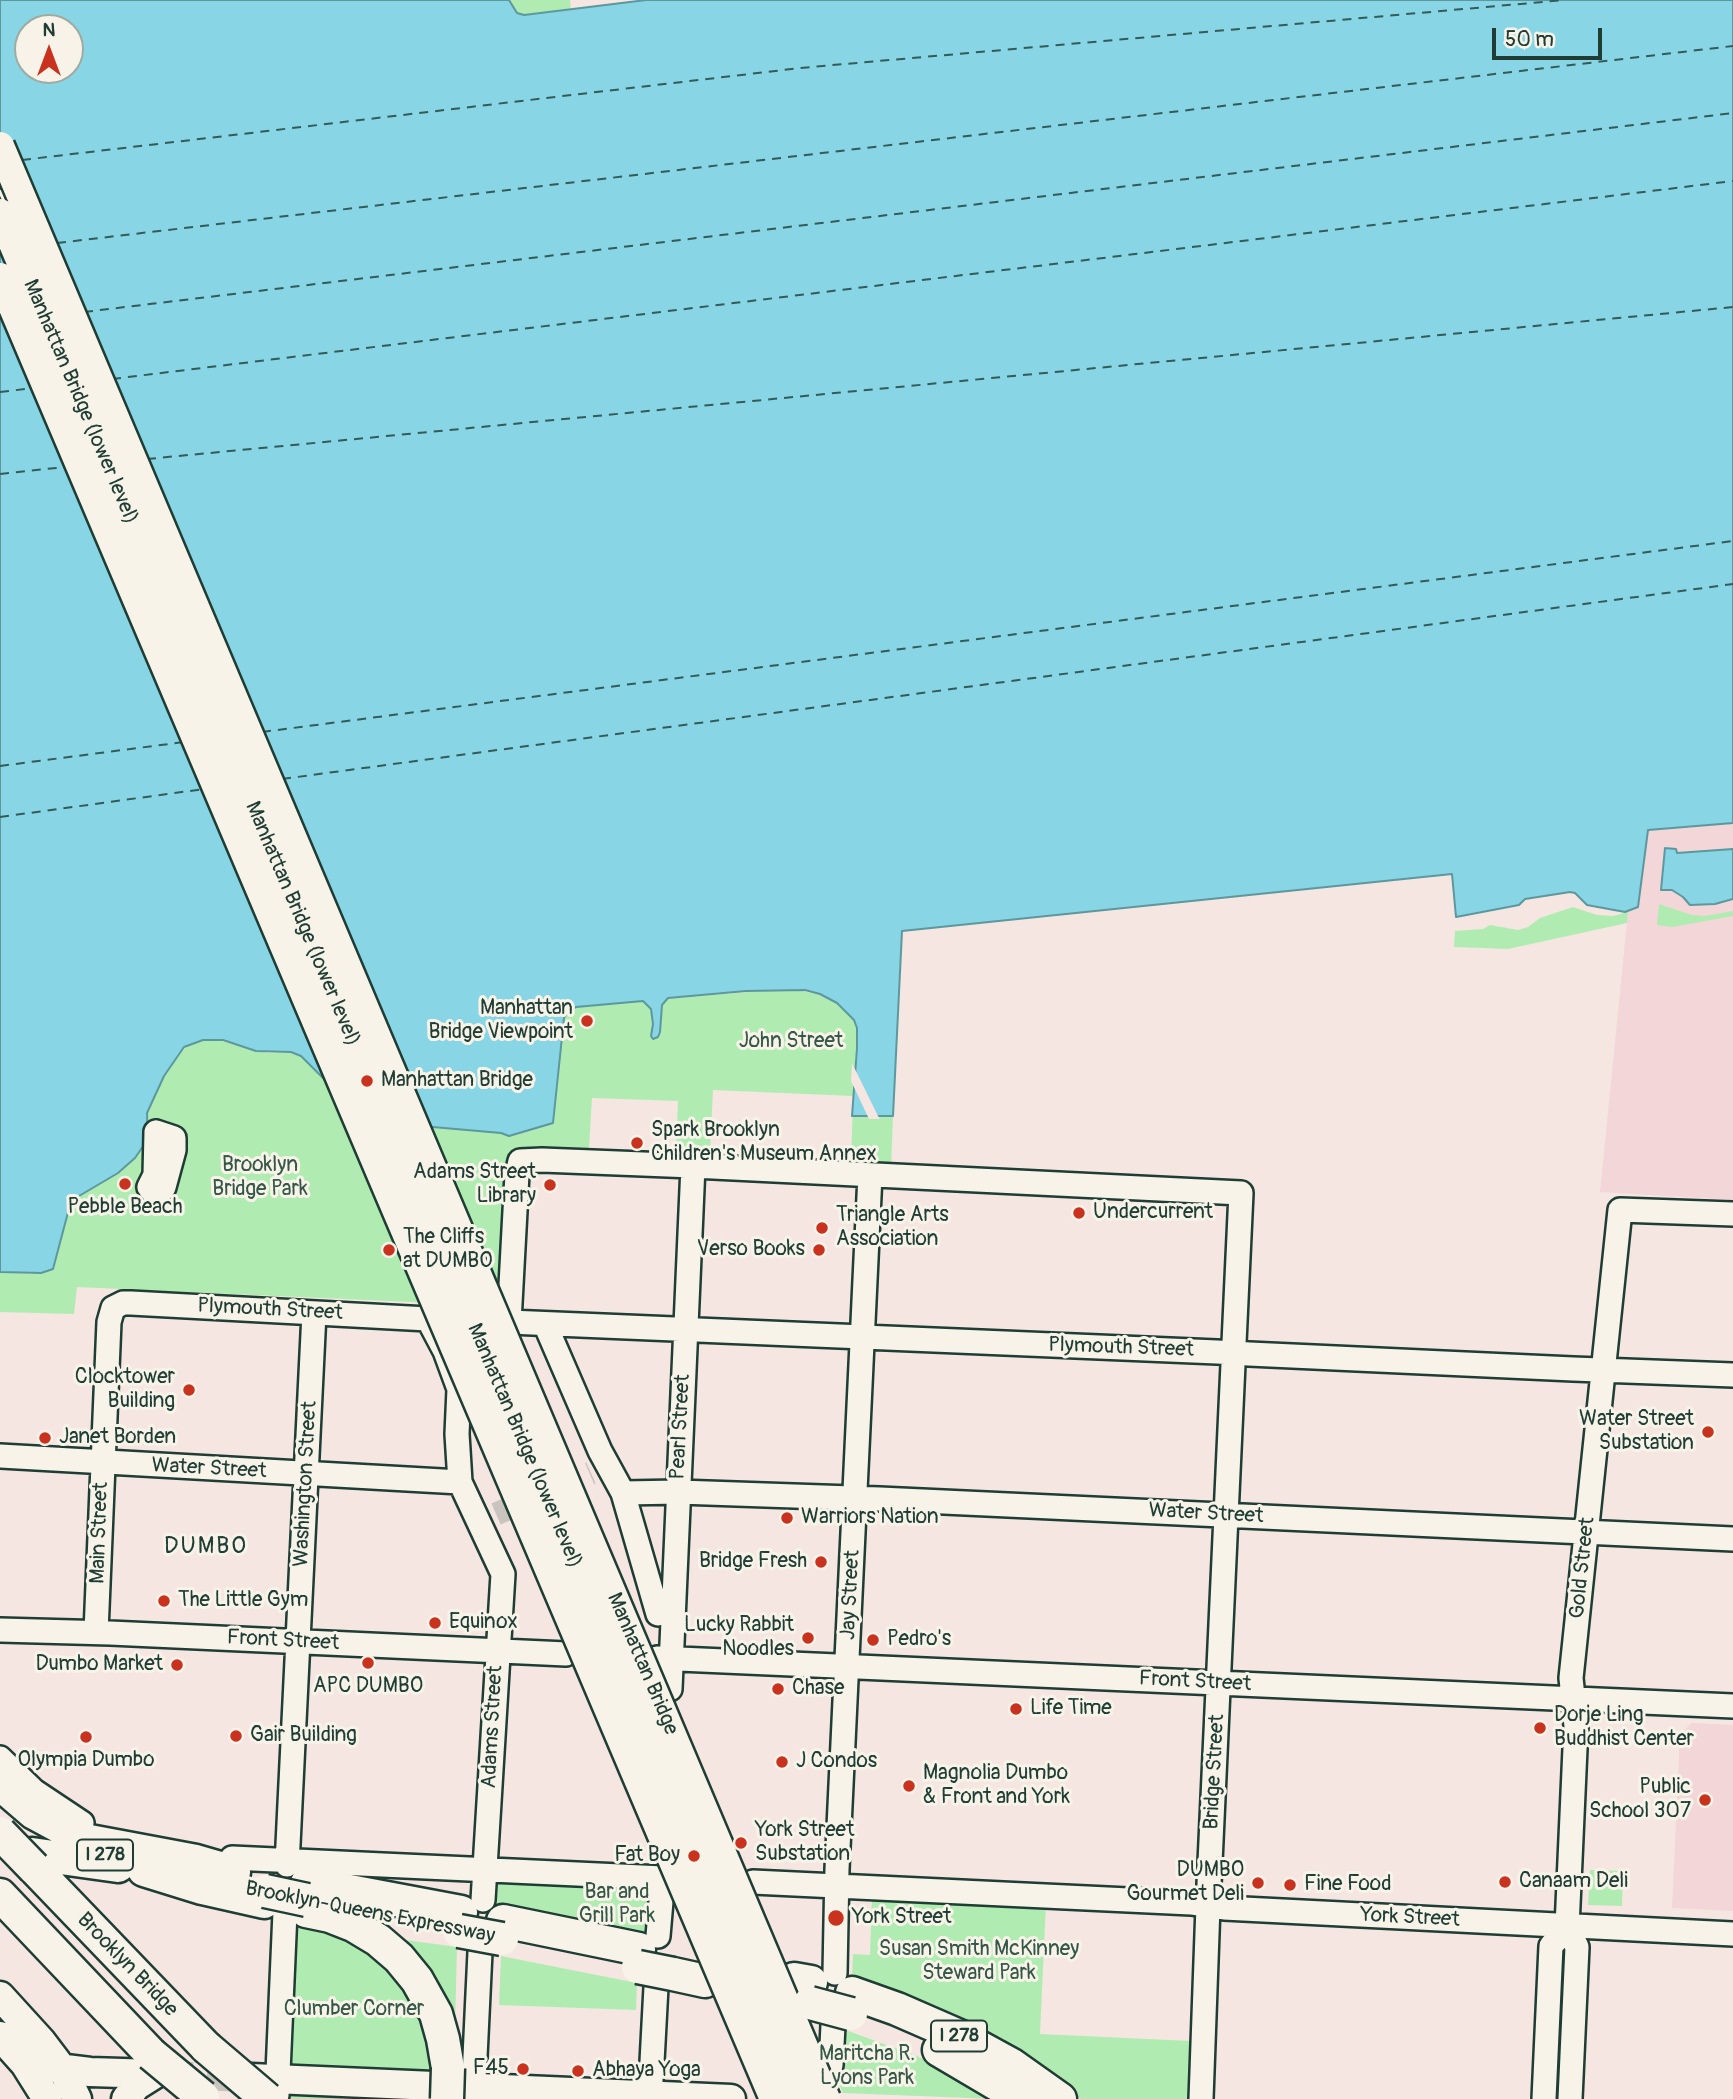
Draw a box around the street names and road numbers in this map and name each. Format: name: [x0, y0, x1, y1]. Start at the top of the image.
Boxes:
street label: Manhattan Bridge (lower level): [17, 276, 143, 528]
street label: Manhattan Bridge (lower level): [239, 798, 365, 1050]
street label: Plymouth Street: [197, 1294, 343, 1326]
street label: Manhattan Bridge (lower level): [461, 1320, 587, 1572]
street label: Plymouth Street: [1048, 1333, 1194, 1363]
street label: Pearl Street: [666, 1374, 696, 1480]
street label: Washington Street: [289, 1400, 323, 1568]
street label: Water Street: [151, 1453, 267, 1485]
street label: Main Street: [86, 1482, 114, 1584]
street label: Water Street: [1148, 1498, 1264, 1530]
street label: Gold Street: [1565, 1516, 1601, 1620]
street label: Jay Street: [836, 1549, 866, 1641]
street label: Manhattan Bridge: [601, 1589, 683, 1739]
street label: Front Street: [226, 1625, 340, 1657]
street label: Adams Street: [477, 1665, 509, 1789]
street label: Front Street: [1138, 1666, 1252, 1698]
street label: Bridge Street: [1199, 1714, 1231, 1830]
road number: I 278: [77, 1840, 133, 1870]
street label: Brooklyn-Queens Expressway: [243, 1876, 497, 1950]
street label: York Street: [1360, 1903, 1460, 1933]
street label: Brooklyn Bridge: [71, 1908, 183, 2022]
road number: I 278: [931, 2020, 987, 2052]

